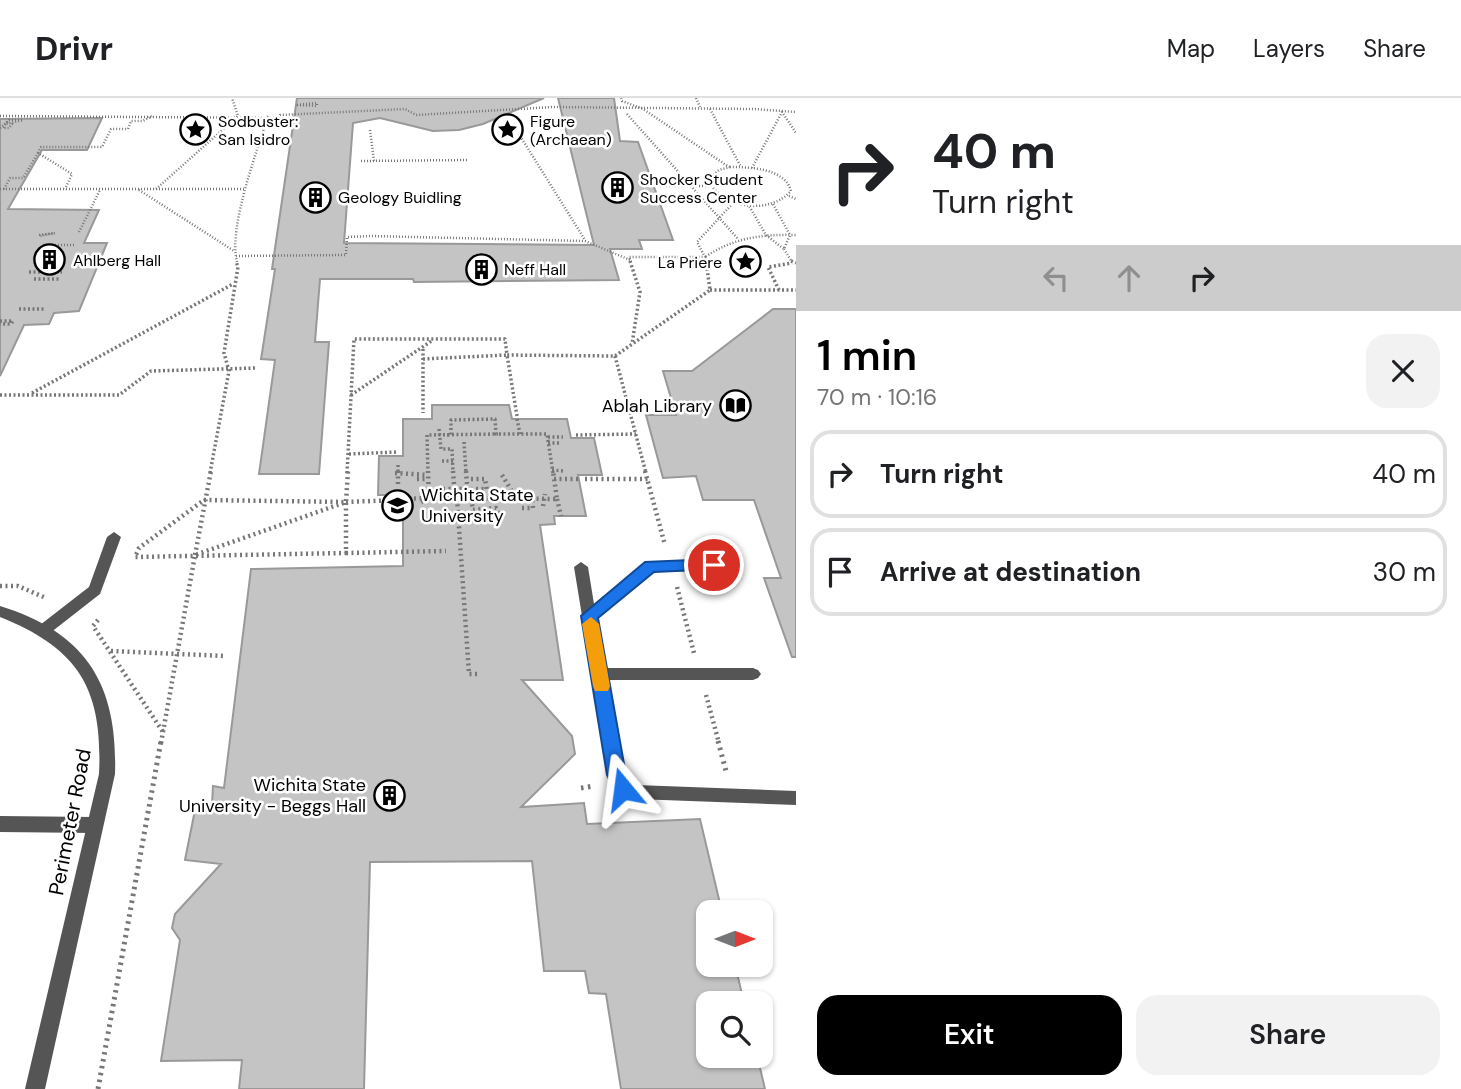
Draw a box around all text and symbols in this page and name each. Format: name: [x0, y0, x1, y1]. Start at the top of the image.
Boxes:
text: Drivr: [35, 27, 113, 70]
text: Map: [1167, 33, 1215, 64]
text: Layers: [1253, 33, 1325, 64]
text: Share: [1363, 33, 1426, 64]
place label: Sodbuster: San Isidro: [218, 111, 298, 150]
place label: Figure (Archaean): [530, 111, 612, 150]
place icon: Sodbuster: San Isidro: [178, 113, 212, 147]
place icon: Figure (Archaean): [490, 113, 524, 147]
text: 40 m: [932, 119, 1056, 183]
icon: right: [817, 126, 908, 217]
place label: Shocker Student Success Center: [640, 169, 763, 208]
building icon: Shocker Student Success Center: [600, 171, 634, 205]
building icon: Geology Buidling: [298, 180, 332, 214]
text: Turn right: [932, 181, 1074, 223]
place label: Geology Buidling: [338, 187, 462, 208]
building icon: Ahlberg Hall: [33, 243, 67, 277]
place icon: La Priere: [728, 245, 762, 279]
place label: Ahlberg Hall: [73, 250, 161, 271]
building icon: Neff Hall: [464, 252, 498, 286]
place label: La Priere: [658, 252, 722, 273]
place label: Neff Hall: [504, 259, 566, 280]
icon: left: [1037, 259, 1075, 297]
icon: ahead: [1110, 259, 1148, 297]
icon: right: [1183, 259, 1221, 297]
text: 1 min: [817, 328, 917, 383]
button: close: [1366, 334, 1440, 408]
text: 70 m · 10:16: [817, 382, 937, 412]
library icon: Ablah Library: [718, 389, 752, 423]
place label: Ablah Library: [602, 394, 712, 418]
icon: right: [821, 455, 859, 493]
text: Turn right: [880, 457, 1004, 491]
text: 40 m: [1372, 457, 1436, 491]
place label: Wichita State University: [421, 483, 533, 528]
school or university icon: Wichita State University: [381, 488, 415, 522]
pin: [684, 535, 744, 595]
icon: arrive: [695, 546, 733, 584]
icon: arrive: [821, 553, 859, 591]
text: Arrive at destination: [880, 555, 1141, 589]
text: 30 m: [1373, 555, 1436, 589]
street label: Perimeter Road: [42, 746, 98, 898]
position arrow: [586, 752, 660, 826]
place label: Wichita State University - Beggs Hall: [179, 773, 366, 818]
building icon: Wichita State University - Beggs Hall: [372, 778, 406, 812]
north arrow: [696, 900, 774, 976]
map controls: [696, 900, 773, 1068]
button: search: [696, 991, 773, 1068]
button: Exit: [817, 995, 1122, 1075]
button: Share: [1136, 995, 1440, 1075]

